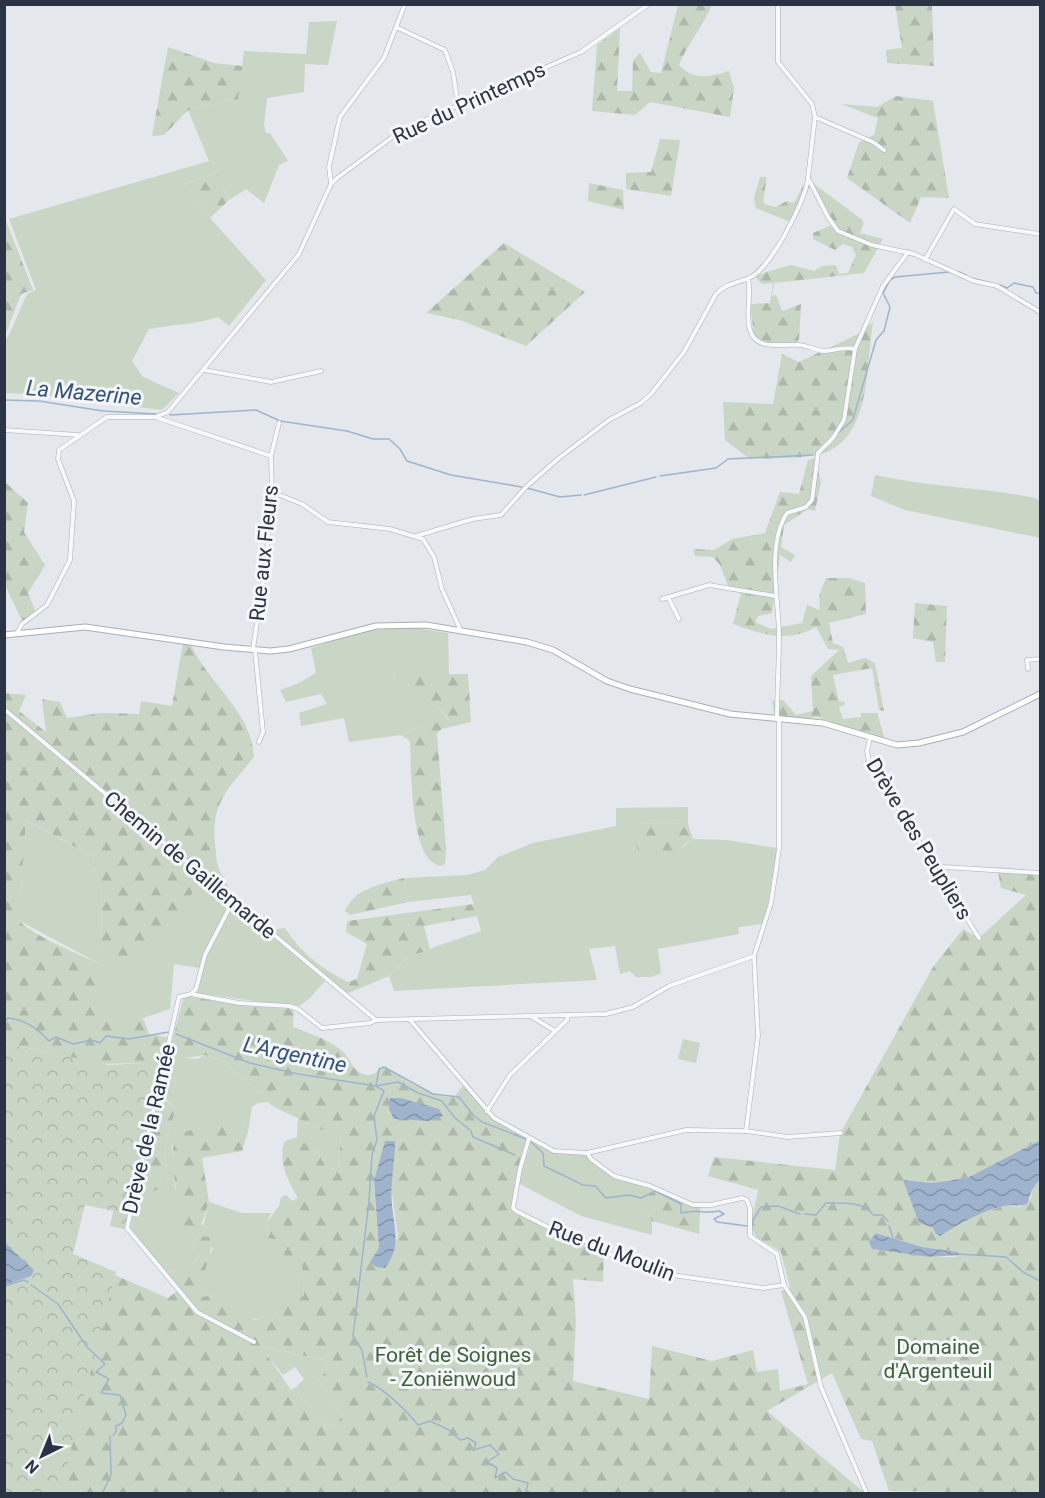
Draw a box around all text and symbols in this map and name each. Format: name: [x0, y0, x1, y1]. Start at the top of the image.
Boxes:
street label: Rue du Printemps: [389, 57, 549, 149]
water label: La Mazerine: [25, 375, 143, 410]
street label: Rue aux Fleurs: [245, 484, 283, 622]
street label: Drève des Peupliers: [861, 754, 977, 924]
street label: Chemin de Gaillemarde: [99, 786, 281, 944]
water label: L'Argentine: [241, 1031, 349, 1078]
street label: Drève de la Ramée: [118, 1042, 180, 1216]
street label: Rue du Moulin: [546, 1216, 678, 1286]
park label: Domaine d'Argenteuil: [883, 1335, 993, 1383]
park label: Forêt de Soignes - Zoniënwoud: [375, 1343, 531, 1391]
north arrow: [12, 1426, 72, 1486]
text: N: [22, 1456, 43, 1477]

